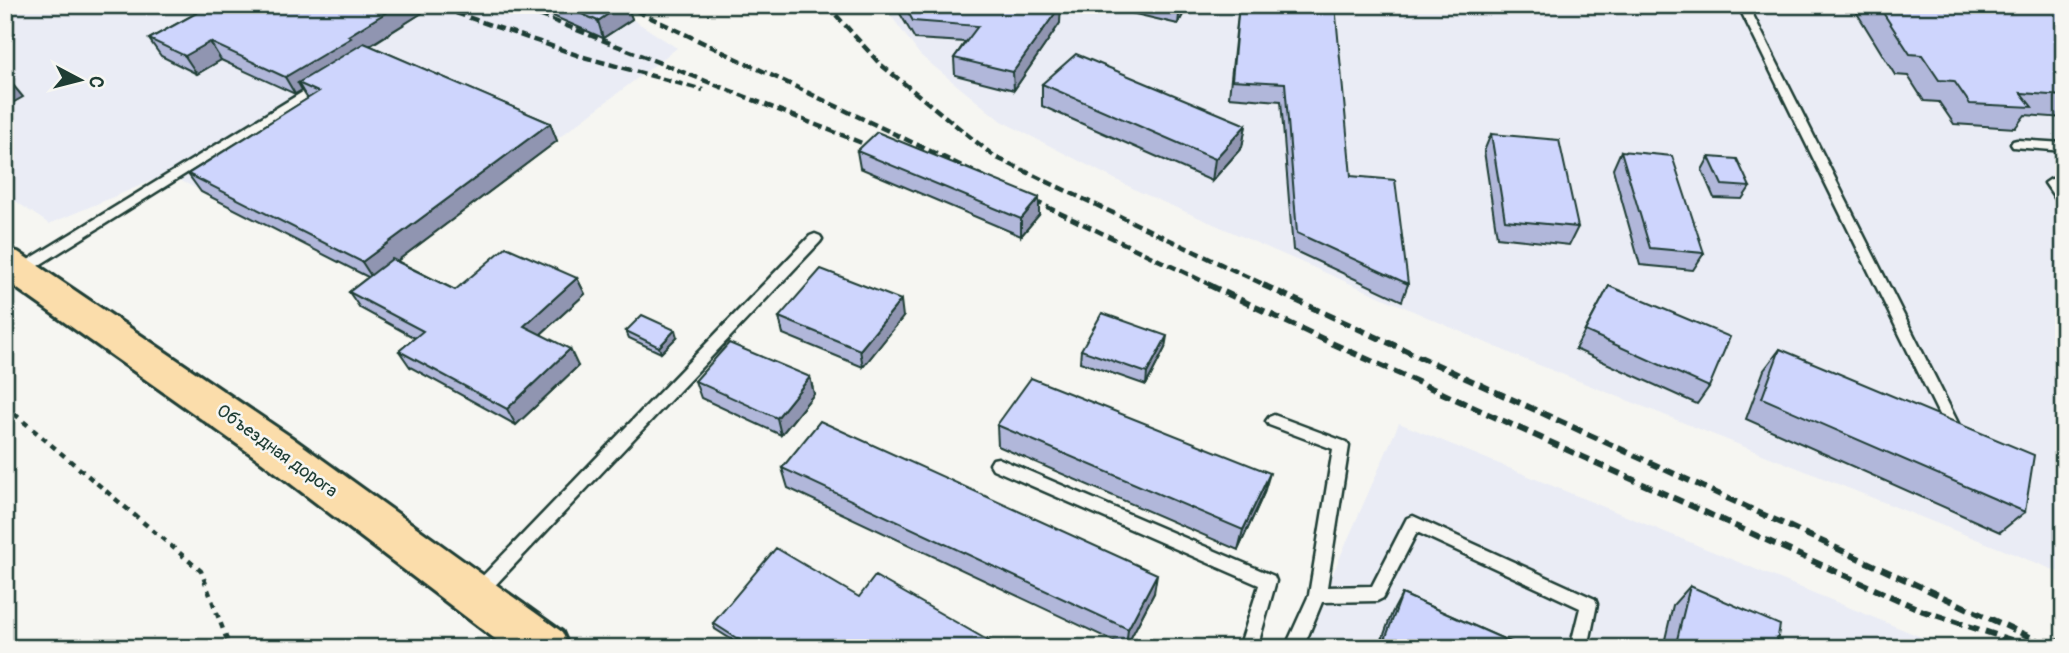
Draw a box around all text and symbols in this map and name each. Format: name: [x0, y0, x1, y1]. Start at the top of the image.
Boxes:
north arrow: [46, 46, 116, 116]
text: С: [83, 75, 109, 89]
street label: Объездная дорога: [212, 399, 342, 503]

